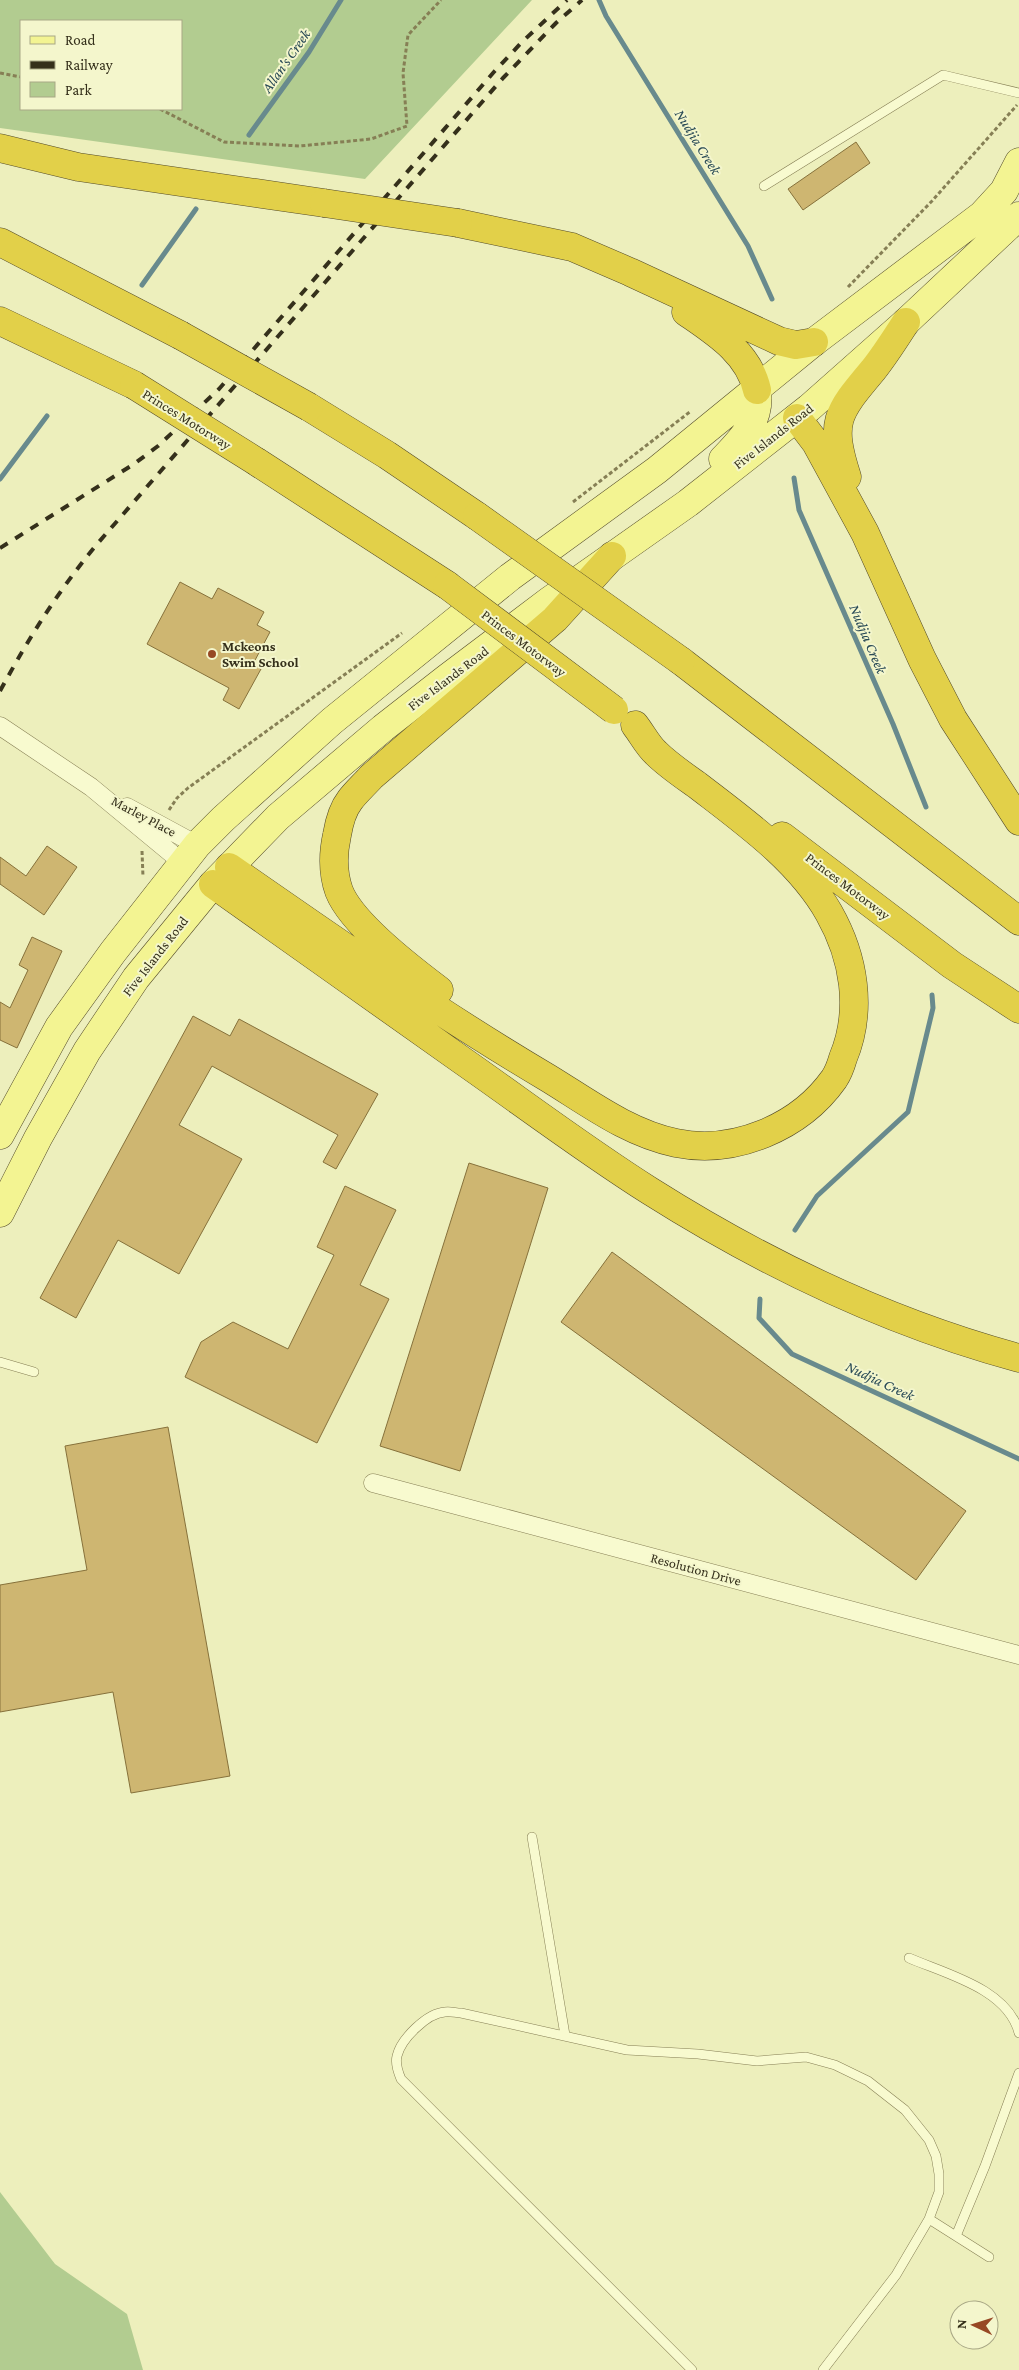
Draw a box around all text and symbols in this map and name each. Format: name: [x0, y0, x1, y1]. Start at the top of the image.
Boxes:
legend: [20, 20, 182, 110]
water label: Allan's Creek: [258, 25, 314, 96]
text: Road: [65, 32, 96, 48]
text: Railway: [65, 57, 113, 74]
text: Park: [65, 82, 92, 98]
water label: Nudjia Creek: [671, 106, 725, 179]
street label: Princes Motorway: [140, 385, 235, 453]
street label: Five Islands Road: [730, 399, 817, 472]
water label: Nudjia Creek: [845, 602, 890, 678]
street label: Princes Motorway: [479, 606, 570, 680]
place label: Mckeons Swim School: [222, 638, 299, 670]
street label: Five Islands Road: [404, 642, 492, 714]
marker: Mckeons Swim School: [206, 648, 218, 660]
street label: Marley Place: [109, 792, 179, 840]
street label: Princes Motorway: [803, 849, 894, 923]
street label: Five Islands Road: [119, 912, 192, 999]
water label: Nudjia Creek: [843, 1358, 918, 1405]
street label: Resolution Drive: [649, 1549, 743, 1589]
north arrow: [949, 2300, 999, 2350]
text: N: [953, 2318, 969, 2329]

